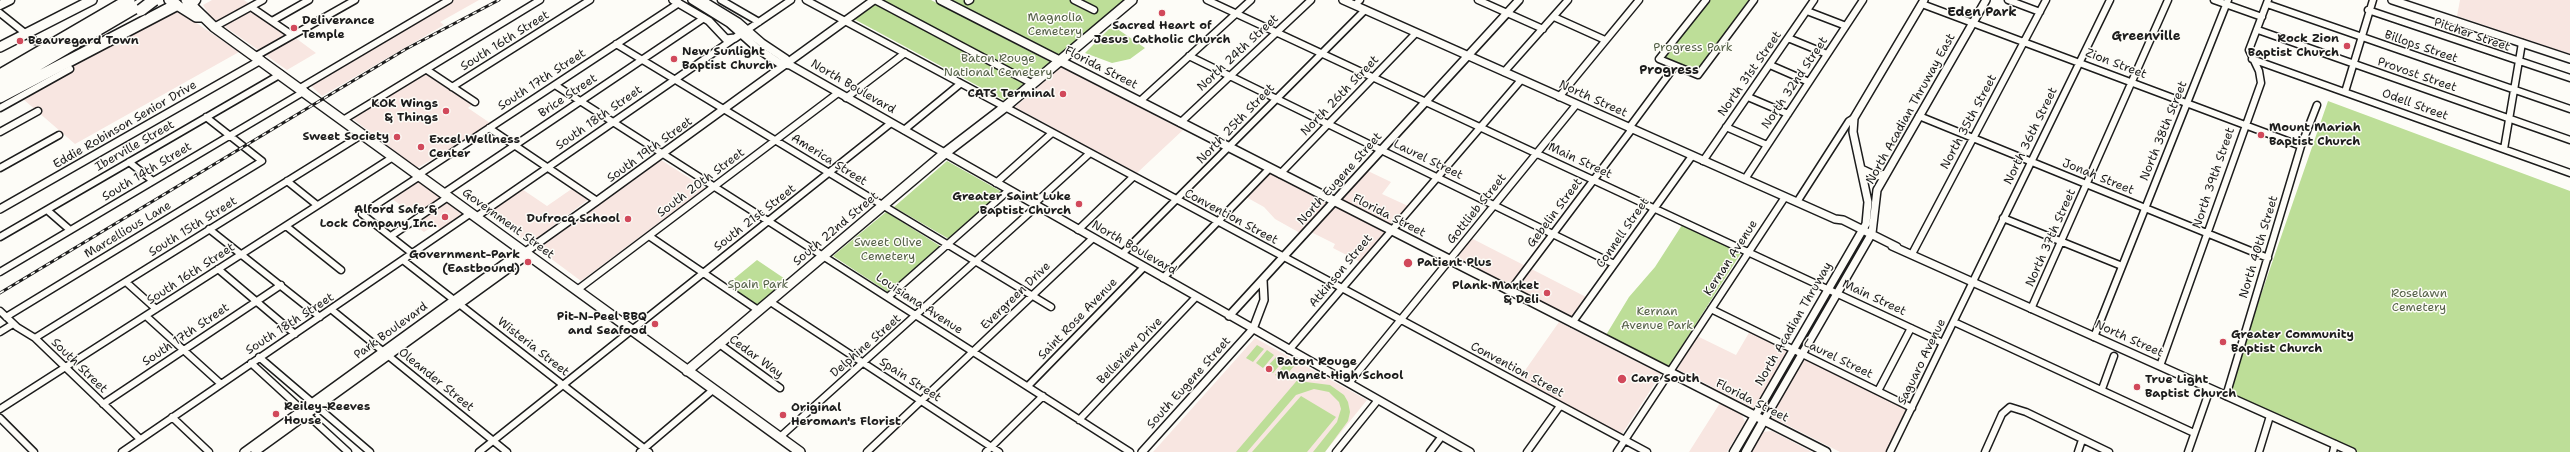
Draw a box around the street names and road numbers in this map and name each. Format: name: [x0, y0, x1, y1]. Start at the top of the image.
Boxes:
street label: South 16th Street: [458, 8, 552, 74]
street label: North 24th Street: [1194, 12, 1282, 94]
street label: Pitcher Street: [2432, 15, 2512, 55]
street label: Billops Street: [2382, 28, 2460, 66]
street label: North 31st Street: [1715, 29, 1785, 119]
street label: North Acadian Thruway East: [1863, 31, 1959, 187]
street label: North 32nd Street: [1759, 34, 1831, 132]
street label: Florida Street: [1062, 43, 1140, 93]
street label: South 17th Street: [495, 46, 589, 114]
street label: Zion Street: [2083, 46, 2149, 82]
street label: North 26th Street: [1298, 53, 1382, 139]
street label: Provost Street: [2376, 55, 2458, 95]
street label: North Boulevard: [808, 57, 898, 117]
street label: Brice Street: [536, 71, 600, 121]
street label: North 35th Street: [1938, 72, 2000, 172]
street label: Eddie Robinson Senior Drive: [51, 78, 199, 172]
street label: North Street: [1557, 78, 1629, 120]
street label: North 38th Street: [2137, 79, 2191, 183]
street label: North 25th Street: [1194, 81, 1278, 167]
street label: South 18th Street: [553, 83, 645, 153]
street label: North 36th Street: [2001, 85, 2061, 187]
street label: Odell Street: [2380, 86, 2450, 124]
street label: South 19th Street: [605, 114, 695, 186]
street label: Iberville Street: [93, 118, 177, 174]
street label: North 39th Street: [2190, 126, 2238, 230]
street label: North Eugene Street: [1295, 130, 1385, 228]
street label: America Street: [788, 131, 870, 189]
street label: Laurel Street: [1391, 137, 1465, 183]
street label: South 14th Street: [100, 140, 194, 204]
street label: Main Street: [1546, 140, 1614, 182]
street label: South 20th Street: [654, 145, 748, 221]
street label: Jonah Street: [2060, 156, 2136, 198]
street label: Gottlieb Street: [1444, 171, 1510, 247]
street label: Gebelin Street: [1524, 176, 1586, 250]
street label: South 21st Street: [711, 182, 799, 254]
street label: Government Street: [459, 186, 557, 262]
street label: Convention Street: [1182, 186, 1280, 248]
street label: North 37th Street: [2023, 187, 2079, 289]
street label: South 22nd Street: [790, 189, 882, 269]
street label: Florida Street: [1350, 191, 1428, 241]
street label: South 15th Street: [146, 194, 240, 260]
street label: North 40th Street: [2237, 194, 2281, 300]
street label: Connell Street: [1594, 195, 1652, 271]
street label: Marcellious Lane: [82, 198, 174, 262]
street label: Kernan Avenue: [1701, 217, 1761, 299]
street label: North Boulevard: [1089, 218, 1179, 278]
street label: Atkinson Street: [1306, 232, 1376, 310]
street label: South 16th Street: [144, 240, 238, 308]
street label: Evergreen Drive: [978, 259, 1054, 333]
street label: North Acadian Thruway: [1753, 260, 1835, 388]
street label: Louisiana Avenue: [873, 270, 965, 338]
street label: Saint Rose Avenue: [1035, 275, 1121, 363]
street label: Main Street: [1840, 277, 1908, 319]
street label: South 18th Street: [243, 290, 337, 358]
street label: Park Boulevard: [351, 299, 431, 363]
street label: South 17th Street: [140, 301, 232, 369]
street label: Delphine Street: [828, 311, 904, 381]
street label: Wisteria Street: [494, 315, 572, 379]
street label: Belleview Drive: [1094, 315, 1166, 387]
street label: Saguaro Avenue: [1895, 317, 1949, 407]
street label: North Street: [2093, 318, 2165, 360]
street label: Cedar Way: [726, 332, 786, 382]
street label: South Eugene Street: [1144, 334, 1234, 432]
street label: South Street: [48, 336, 110, 396]
street label: Laurel Street: [1801, 336, 1875, 382]
street label: Convention Street: [1468, 339, 1566, 401]
street label: Oleander Street: [395, 345, 477, 415]
street label: Spain Street: [876, 355, 944, 405]
street label: Florida Street: [1713, 376, 1791, 426]

